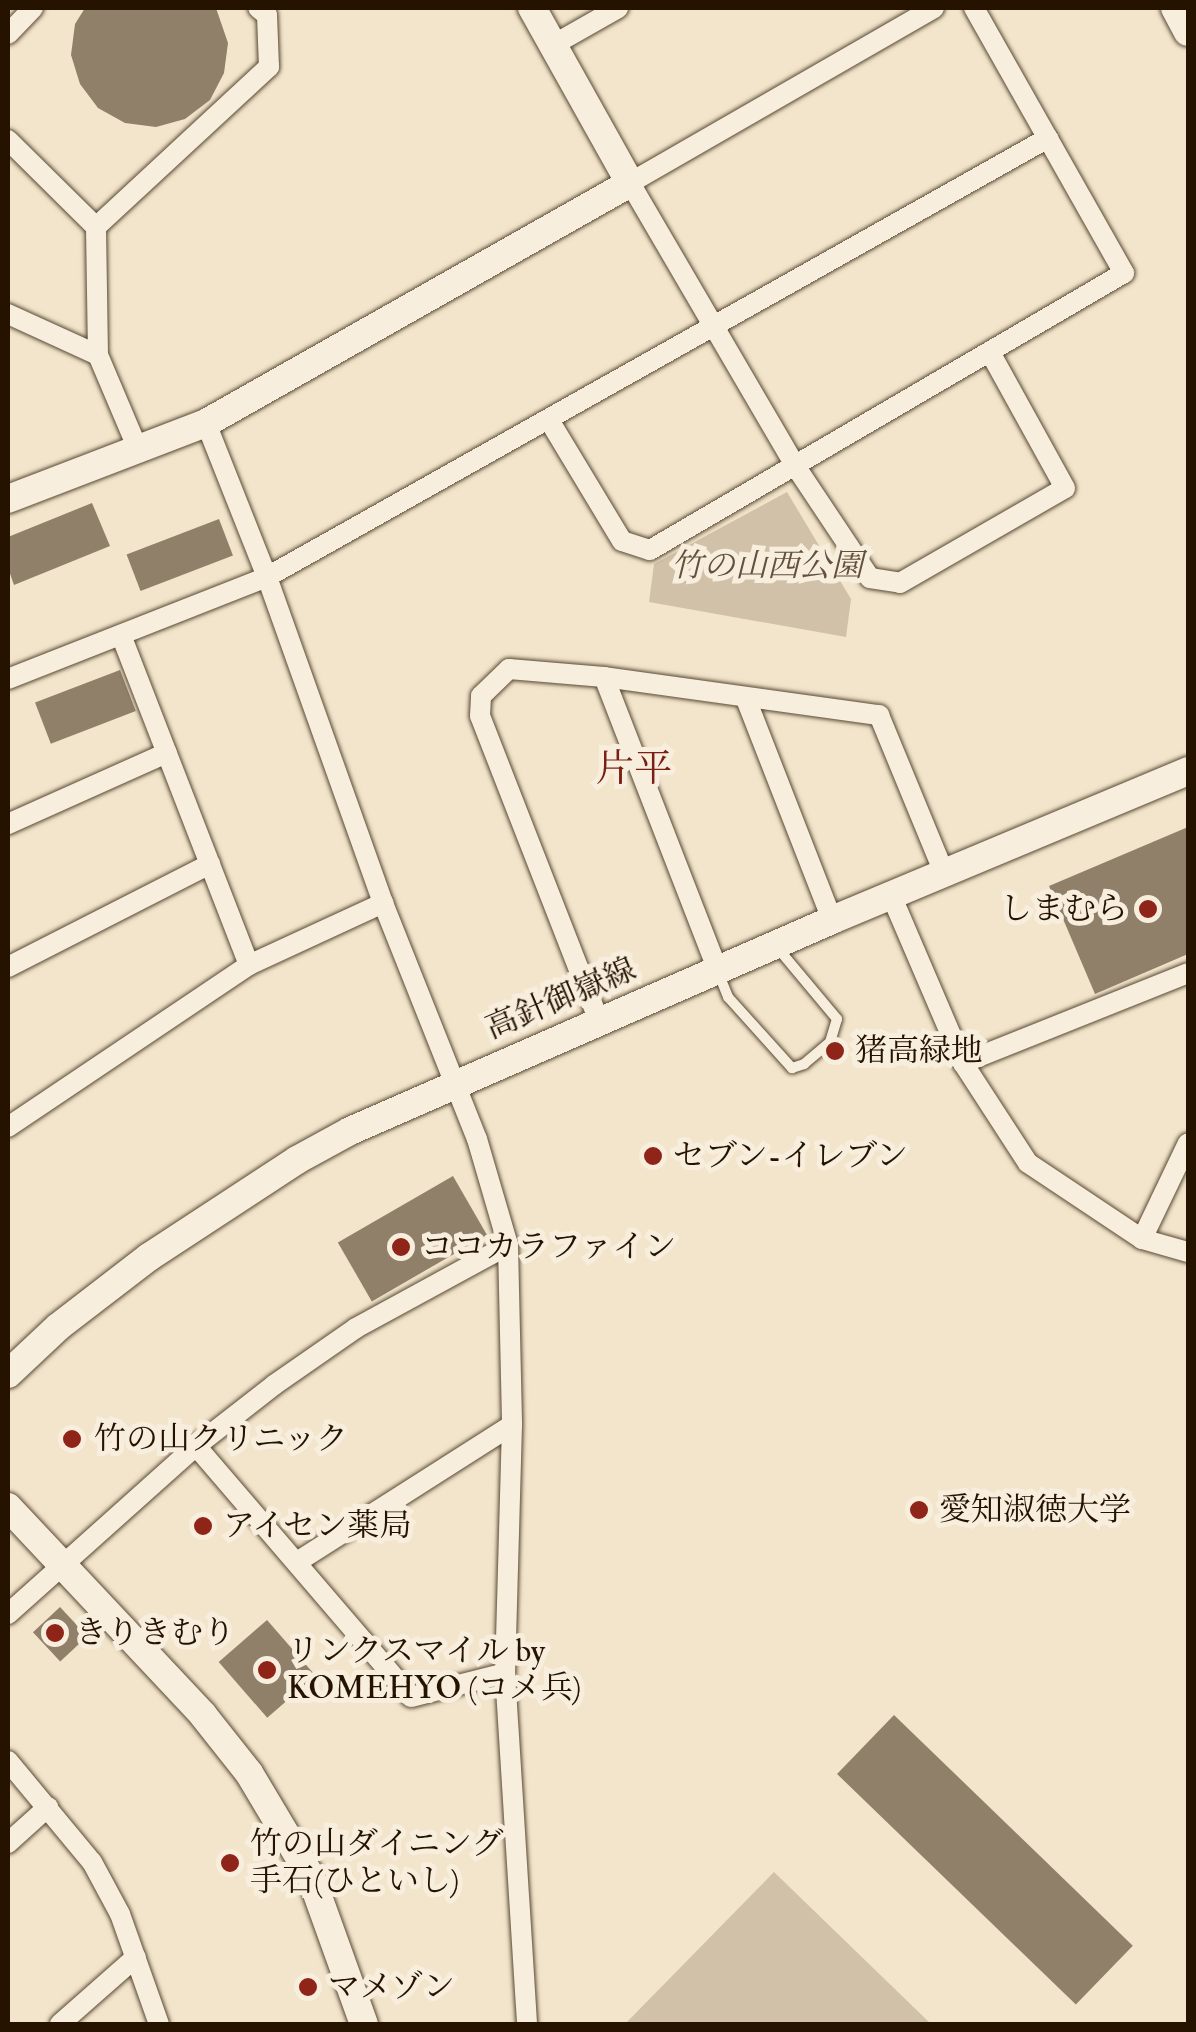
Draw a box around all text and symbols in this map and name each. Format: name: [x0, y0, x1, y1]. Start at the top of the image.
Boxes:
park label: 竹の山西公園: [671, 547, 863, 585]
district label: 片平: [596, 747, 672, 793]
place label: しまむら: [1000, 890, 1128, 928]
marker: しまむら: [1137, 898, 1159, 920]
street label: 高針御嶽線: [480, 950, 642, 1048]
place label: 猪高緑地: [855, 1032, 983, 1070]
marker: 猪高緑地: [824, 1040, 846, 1062]
place label: セブン-イレブン: [673, 1137, 911, 1175]
marker: セブン-イレブン: [642, 1145, 664, 1167]
place label: ココカラファイン: [421, 1228, 677, 1266]
marker: ココカラファイン: [390, 1236, 412, 1258]
place label: 竹の山クリニック: [94, 1420, 350, 1458]
marker: 竹の山クリニック: [59, 1426, 85, 1452]
place label: 愛知淑徳大学: [939, 1491, 1131, 1529]
marker: 愛知淑徳大学: [908, 1499, 930, 1521]
place label: アイセン薬局: [223, 1507, 415, 1545]
marker: アイセン薬局: [192, 1515, 214, 1537]
place label: きりきむり: [75, 1614, 235, 1652]
marker: きりきむり: [44, 1622, 66, 1644]
place label: リンクスマイル by KOMEHYO (コメ兵): [287, 1633, 581, 1708]
marker: リンクスマイル by KOMEHYO (コメ兵): [256, 1659, 278, 1681]
place label: 竹の山ダイニング 手石(ひといし): [250, 1826, 506, 1901]
marker: 竹の山ダイニング 手石(ひといし): [219, 1852, 241, 1874]
place label: マメゾン: [328, 1968, 456, 2006]
marker: マメゾン: [297, 1976, 319, 1998]

